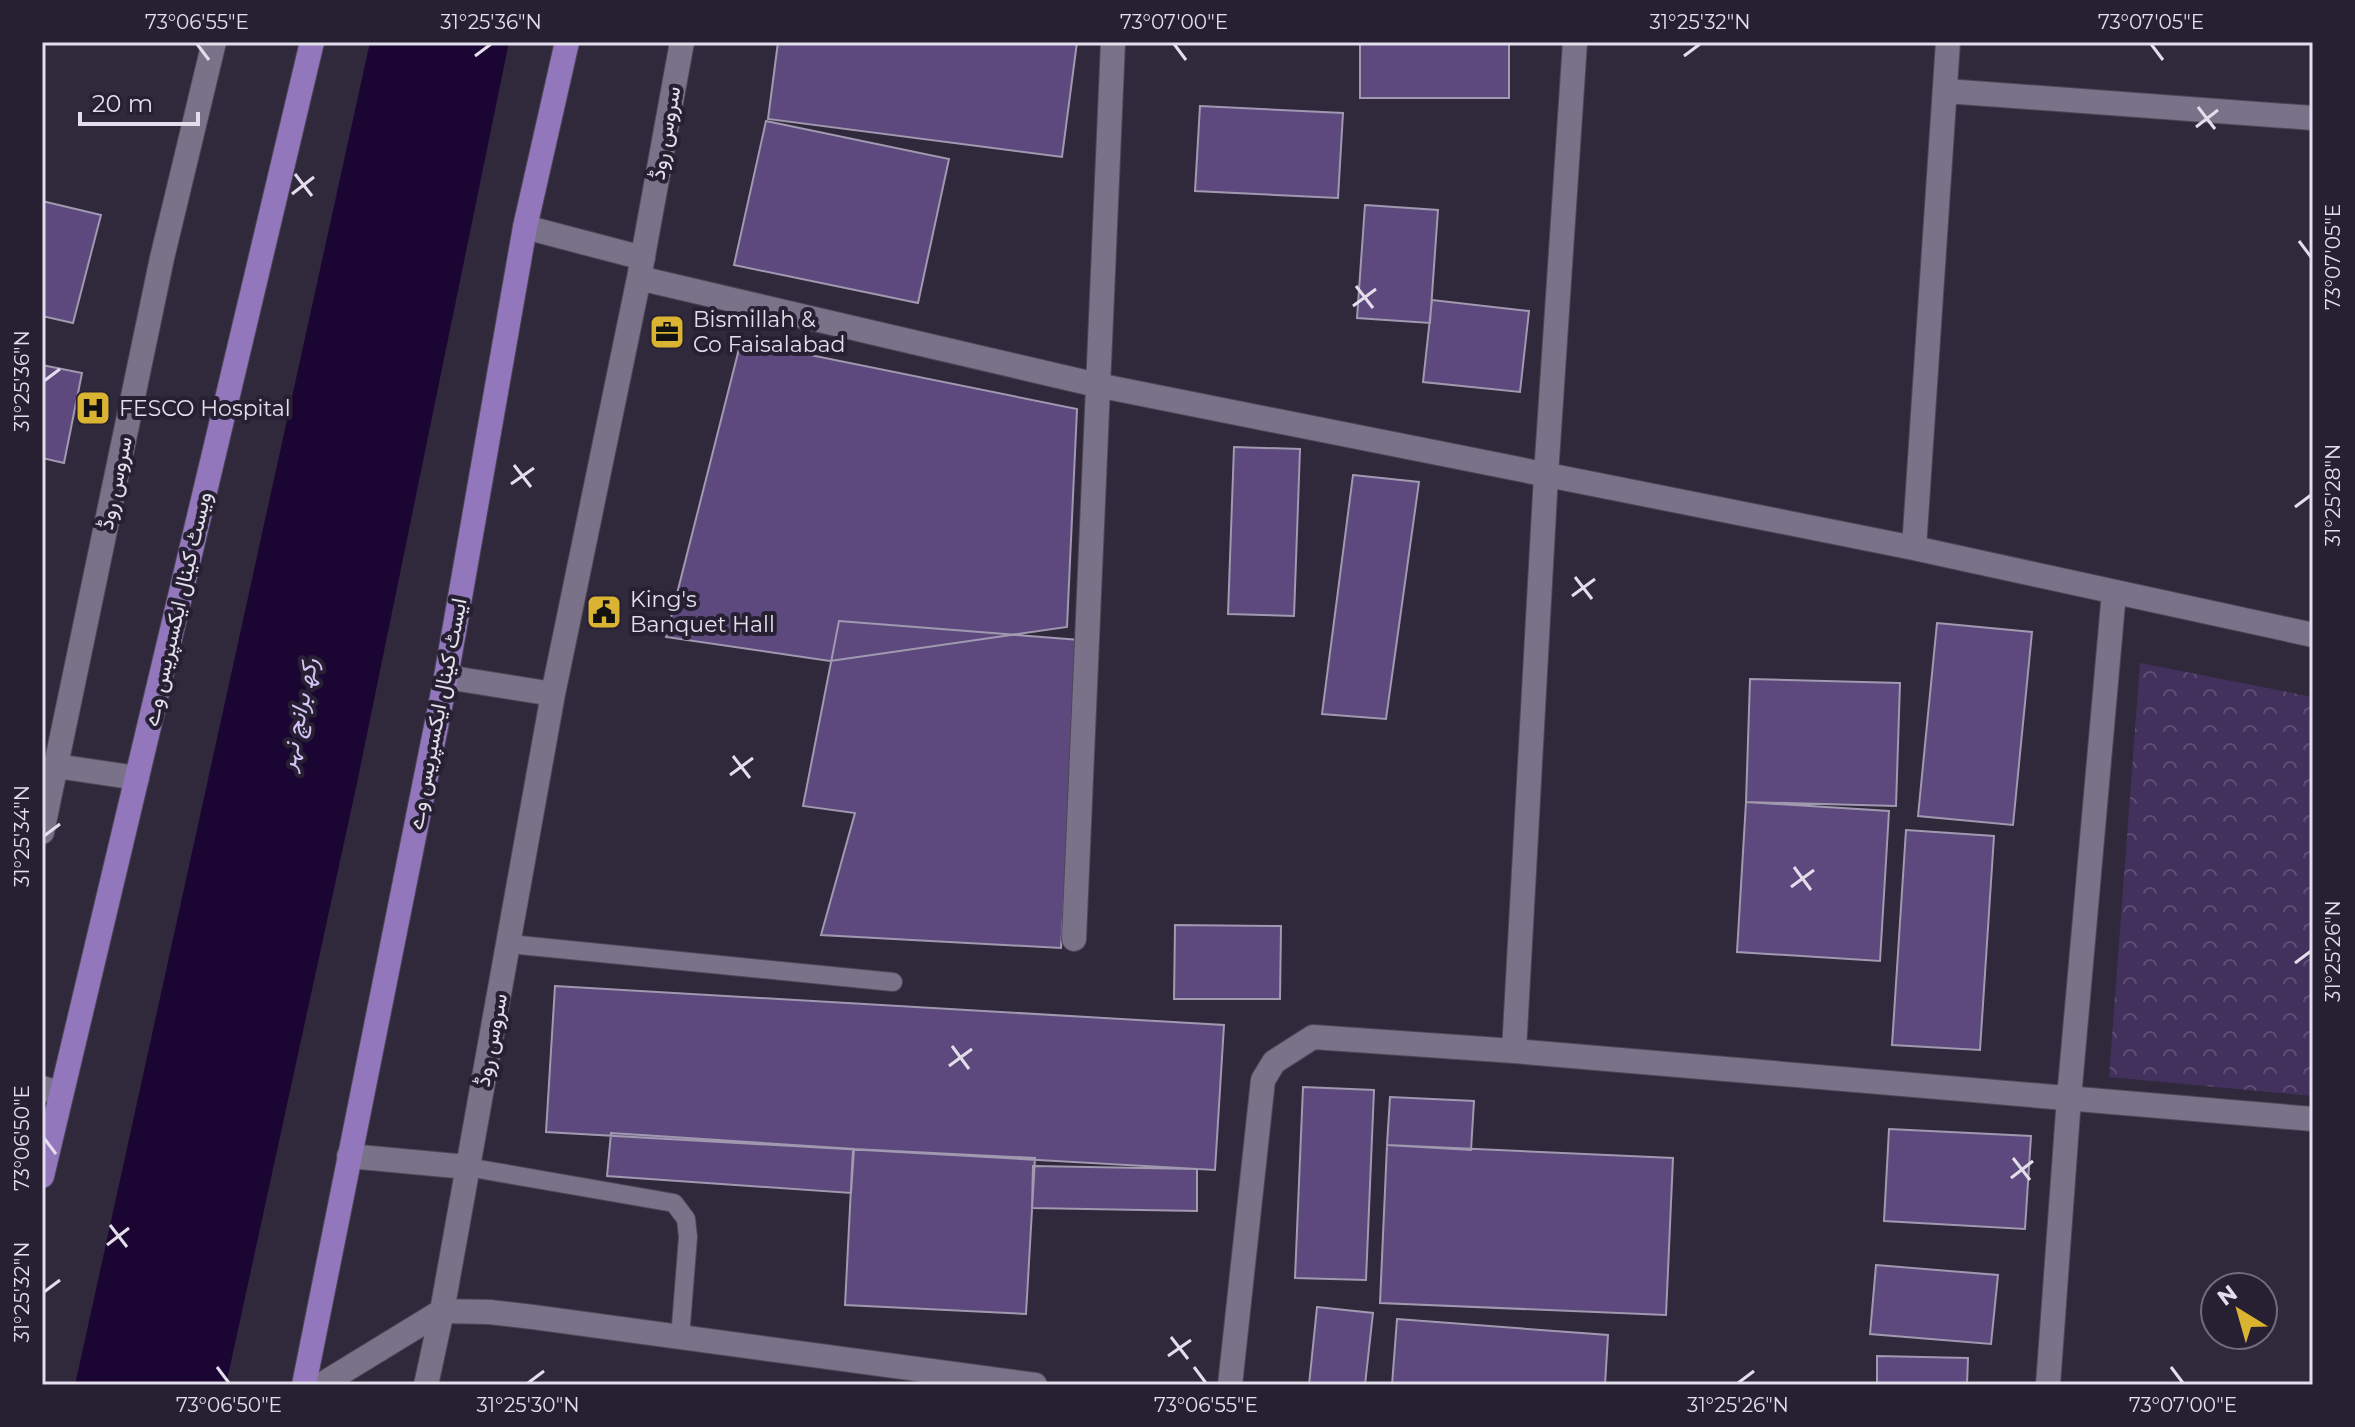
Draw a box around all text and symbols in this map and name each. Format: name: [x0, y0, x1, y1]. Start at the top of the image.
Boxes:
text: 73°06'55"E: [145, 10, 249, 34]
text: 31°25'36"N: [440, 10, 542, 34]
text: 73°07'00"E: [1120, 10, 1228, 34]
text: 31°25'32"N: [1650, 10, 1750, 34]
text: 73°07'05"E: [2098, 10, 2204, 34]
scale bar: [80, 76, 198, 126]
street label: سروس روڈ: [643, 84, 687, 182]
text: 20 m: [92, 89, 153, 118]
text: 73°07'05"E: [2321, 204, 2345, 310]
place label: Bismillah & Co Faisalabad: [693, 306, 845, 358]
office icon: Bismillah & Co Faisalabad: [648, 313, 686, 351]
text: 31°25'36"N: [10, 330, 34, 432]
hospital icon: FESCO Hospital: [74, 389, 112, 427]
place label: FESCO Hospital: [119, 395, 291, 422]
street label: سروس روڈ: [92, 434, 138, 532]
text: 31°25'28"N: [2321, 444, 2345, 546]
street label: ویسٹ کینال ایکسپریس وے: [137, 489, 218, 729]
place label: King's Banquet Hall: [630, 586, 775, 638]
public building icon: King's Banquet Hall: [585, 593, 623, 631]
street label: ایسٹ کینال ایکسپریس وے: [401, 596, 474, 832]
water label: رکھ برانچ نہر: [272, 655, 327, 776]
text: 31°25'34"N: [10, 785, 34, 887]
text: 31°25'26"N: [2321, 900, 2345, 1002]
street label: سروس روڈ: [469, 991, 513, 1089]
text: 73°06'50"E: [10, 1085, 34, 1191]
text: 31°25'32"N: [10, 1242, 34, 1342]
north arrow: [2199, 1271, 2279, 1351]
text: N: [2212, 1279, 2242, 1312]
text: 73°06'50"E: [176, 1393, 282, 1417]
text: 31°25'30"N: [477, 1393, 579, 1417]
text: 73°06'55"E: [1154, 1393, 1258, 1417]
text: 31°25'26"N: [1687, 1393, 1789, 1417]
text: 73°07'00"E: [2129, 1393, 2237, 1417]

